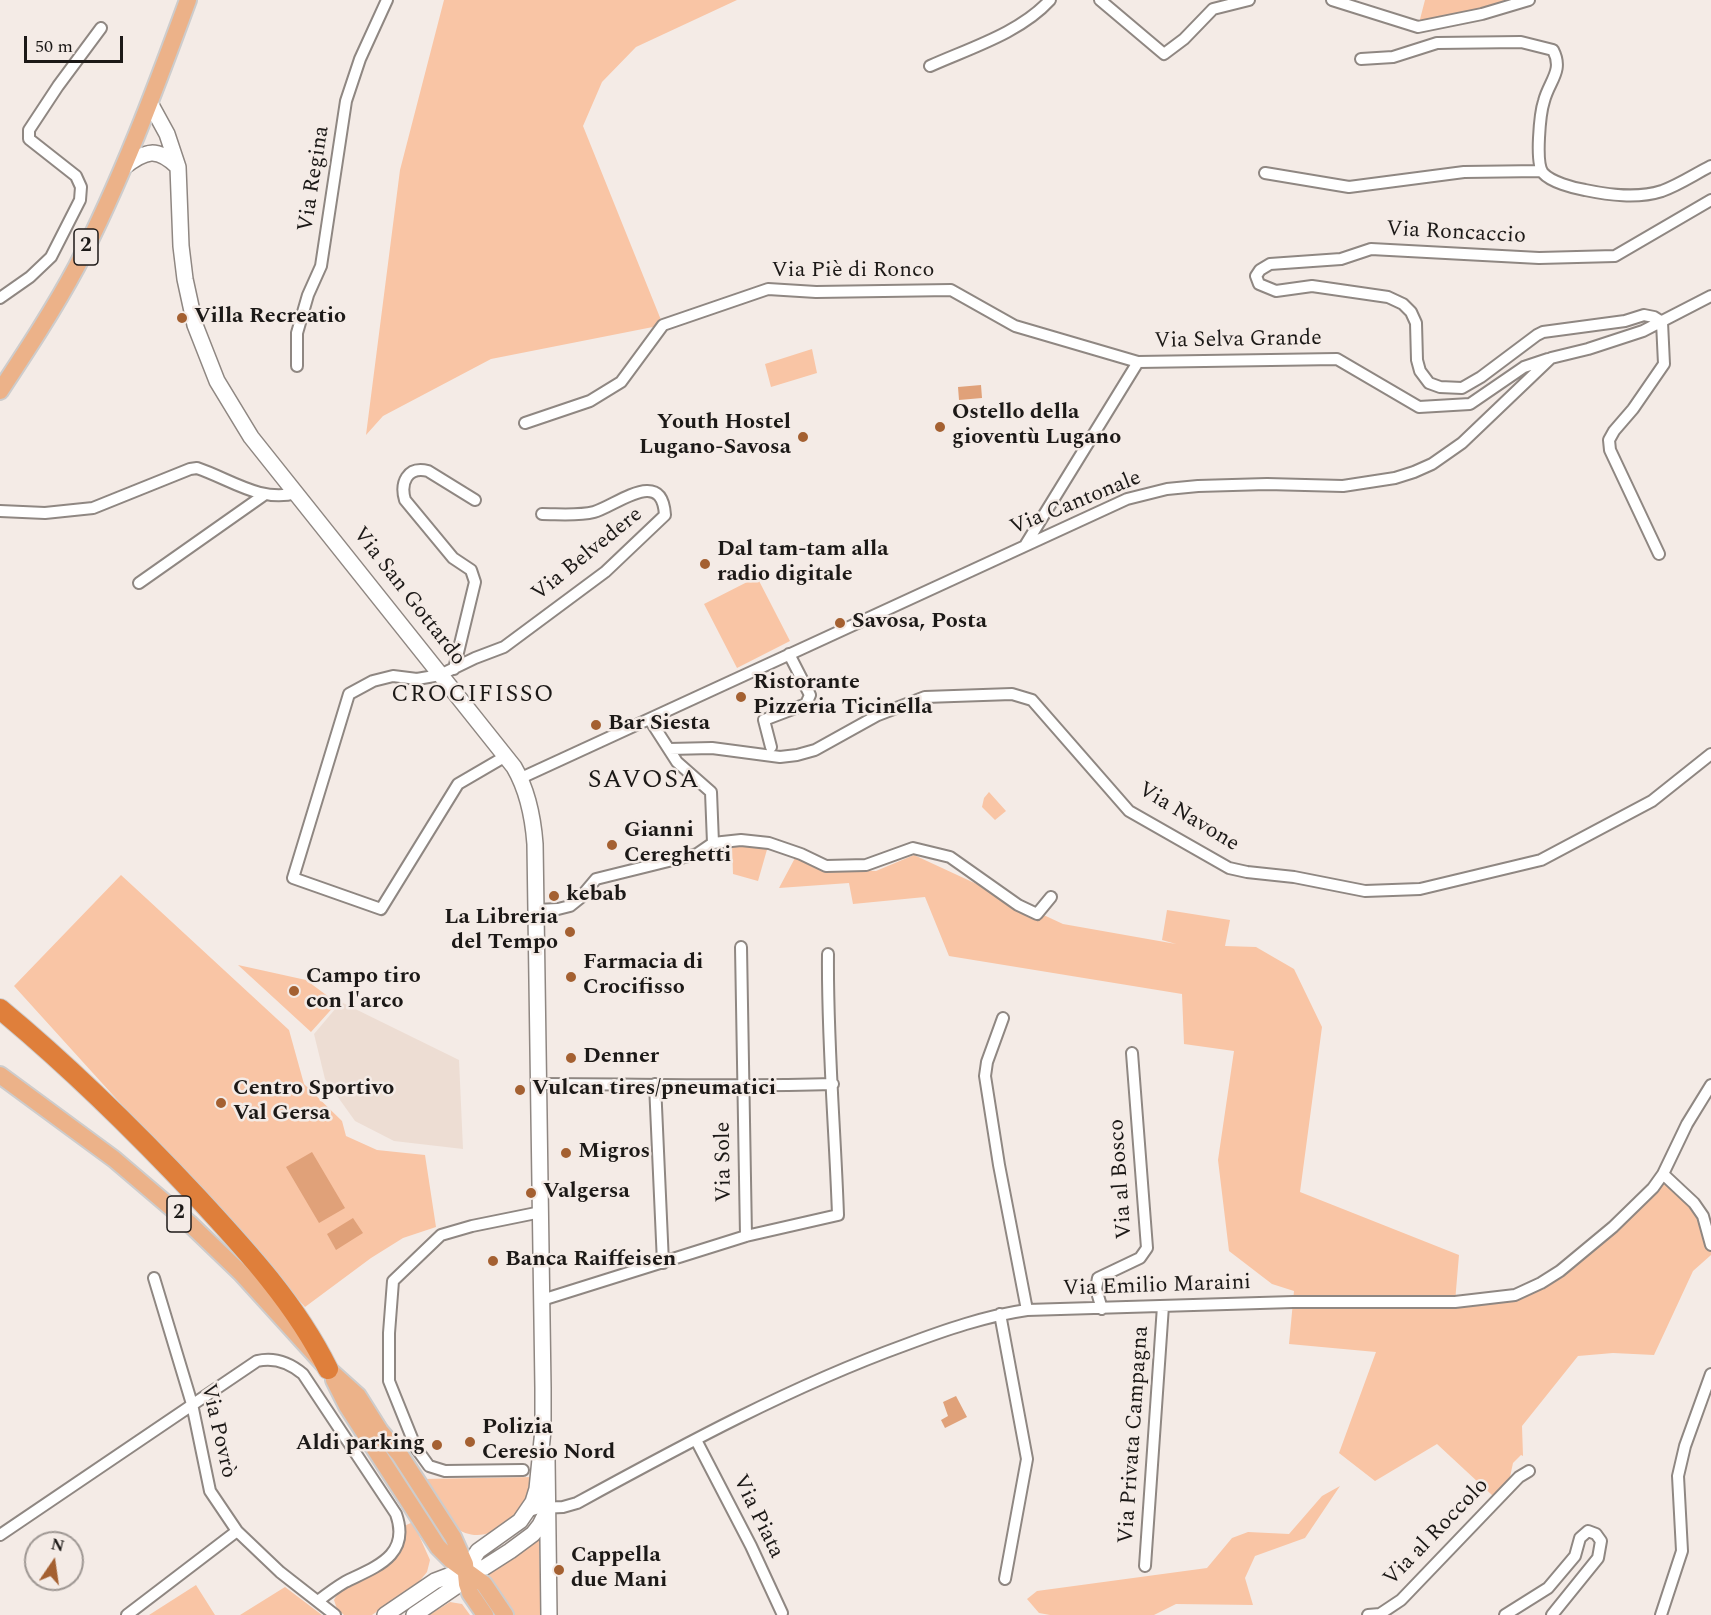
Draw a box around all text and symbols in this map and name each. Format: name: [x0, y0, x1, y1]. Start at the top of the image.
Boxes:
scale bar: [27, 24, 126, 62]
text: 50 m: [35, 33, 73, 60]
street label: Via Regina: [294, 124, 336, 234]
street label: Via Roncaccio: [1386, 217, 1526, 251]
road number: 2: [74, 229, 98, 265]
street label: Via Piè di Ronco: [772, 259, 934, 285]
place label: Villa Recreatio: [194, 305, 346, 331]
marker: Villa Recreatio: [175, 311, 189, 325]
street label: Via Selva Grande: [1154, 326, 1322, 356]
place label: Ostello della gioventù Lugano: [952, 401, 1121, 452]
place label: Youth Hostel Lugano-Savosa: [639, 411, 791, 463]
marker: Ostello della gioventù Lugano: [933, 420, 947, 434]
marker: Youth Hostel Lugano-Savosa: [796, 430, 810, 444]
street label: Via Cantonale: [1007, 466, 1145, 542]
street label: Via Belvedere: [527, 502, 649, 608]
street label: Via San Gottardo: [346, 522, 470, 672]
place label: Dal tam-tam alla radio digitale: [717, 538, 888, 590]
marker: Dal tam-tam alla radio digitale: [698, 557, 712, 571]
place label: Savosa, Posta: [852, 610, 987, 636]
marker: Savosa, Posta: [833, 616, 847, 630]
place label: Ristorante Pizzeria Ticinella: [753, 671, 933, 722]
district label: CROCIFISSO: [391, 682, 555, 710]
marker: Ristorante Pizzeria Ticinella: [734, 690, 748, 704]
place label: Bar Siesta: [608, 712, 710, 738]
marker: Bar Siesta: [589, 718, 603, 732]
district label: SAVOSA: [588, 766, 700, 798]
street label: Via Navone: [1133, 777, 1243, 859]
place label: Gianni Cereghetti: [624, 819, 731, 870]
marker: Gianni Cereghetti: [605, 838, 619, 852]
place label: kebab: [566, 883, 627, 909]
marker: kebab: [547, 889, 561, 903]
place label: La Libreria del Tempo: [444, 906, 558, 957]
marker: La Libreria del Tempo: [563, 925, 577, 939]
place label: Farmacia di Crocifisso: [583, 951, 703, 1002]
place label: Campo tiro con l'arco: [306, 965, 421, 1016]
marker: Farmacia di Crocifisso: [564, 970, 578, 984]
marker: Campo tiro con l'arco: [287, 984, 301, 998]
place label: Denner: [583, 1045, 659, 1071]
marker: Denner: [564, 1051, 578, 1065]
place label: Centro Sportivo Val Gersa: [233, 1077, 394, 1128]
place label: Vulcan tires/pneumatici: [532, 1077, 776, 1103]
marker: Vulcan tires/pneumatici: [513, 1083, 527, 1097]
marker: Centro Sportivo Val Gersa: [214, 1096, 228, 1110]
street label: Via al Bosco: [1105, 1118, 1139, 1240]
street label: Via Sole: [711, 1122, 739, 1202]
place label: Migros: [578, 1140, 650, 1166]
marker: Migros: [559, 1146, 573, 1160]
place label: Valgersa: [543, 1180, 630, 1206]
marker: Valgersa: [524, 1186, 538, 1200]
road number: 2: [167, 1196, 191, 1232]
place label: Banca Raiffeisen: [505, 1248, 676, 1274]
marker: Banca Raiffeisen: [486, 1254, 500, 1268]
street label: Via Emilio Maraini: [1062, 1271, 1252, 1303]
street label: Via Privata Campagna: [1114, 1325, 1156, 1545]
street label: Via Povrò: [193, 1381, 241, 1481]
place label: Polizia Ceresio Nord: [482, 1416, 615, 1468]
place label: Aldi parking: [296, 1432, 425, 1458]
marker: Polizia Ceresio Nord: [463, 1435, 477, 1449]
marker: Aldi parking: [430, 1438, 444, 1452]
street label: Via Piata: [725, 1471, 789, 1563]
street label: Via al Roccolo: [1379, 1474, 1495, 1592]
north arrow: [24, 1531, 84, 1591]
text: N: [49, 1532, 67, 1559]
place label: Cappella due Mani: [571, 1544, 667, 1596]
marker: Cappella due Mani: [552, 1563, 566, 1577]

